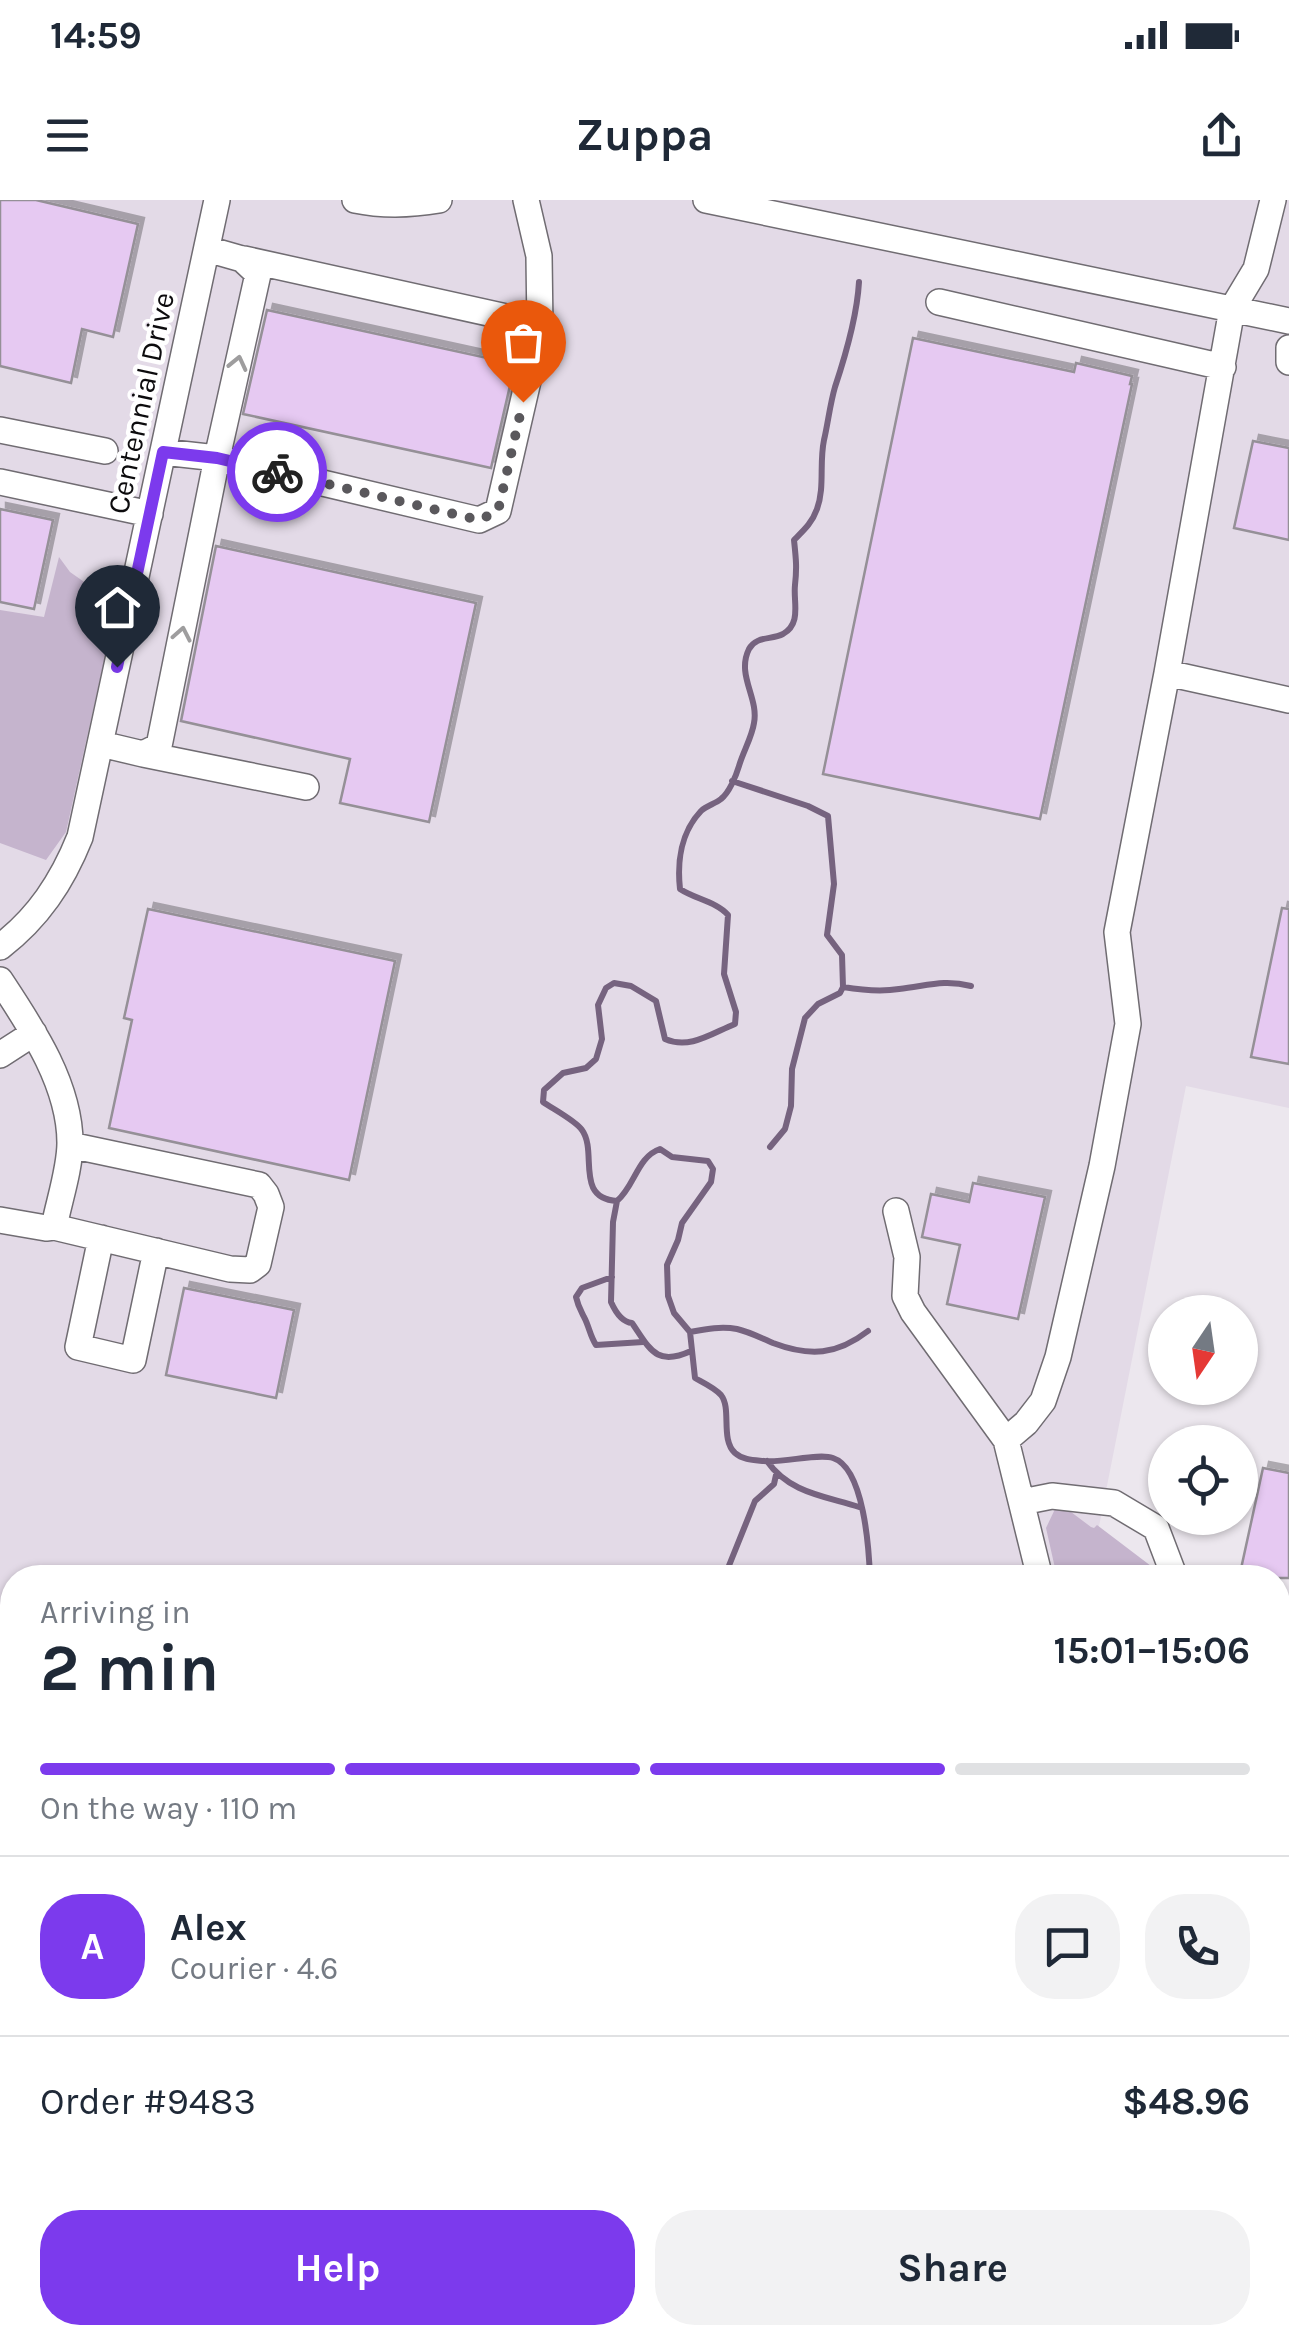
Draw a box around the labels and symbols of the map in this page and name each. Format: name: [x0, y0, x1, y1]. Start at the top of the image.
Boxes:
street label: Centennial Drive: [100, 289, 182, 517]
pin: [481, 300, 566, 403]
one-way arrow: [226, 355, 247, 372]
courier: [227, 422, 327, 522]
pin: [75, 565, 160, 668]
one-way arrow: [170, 626, 191, 643]
north arrow: [1148, 1295, 1258, 1405]

